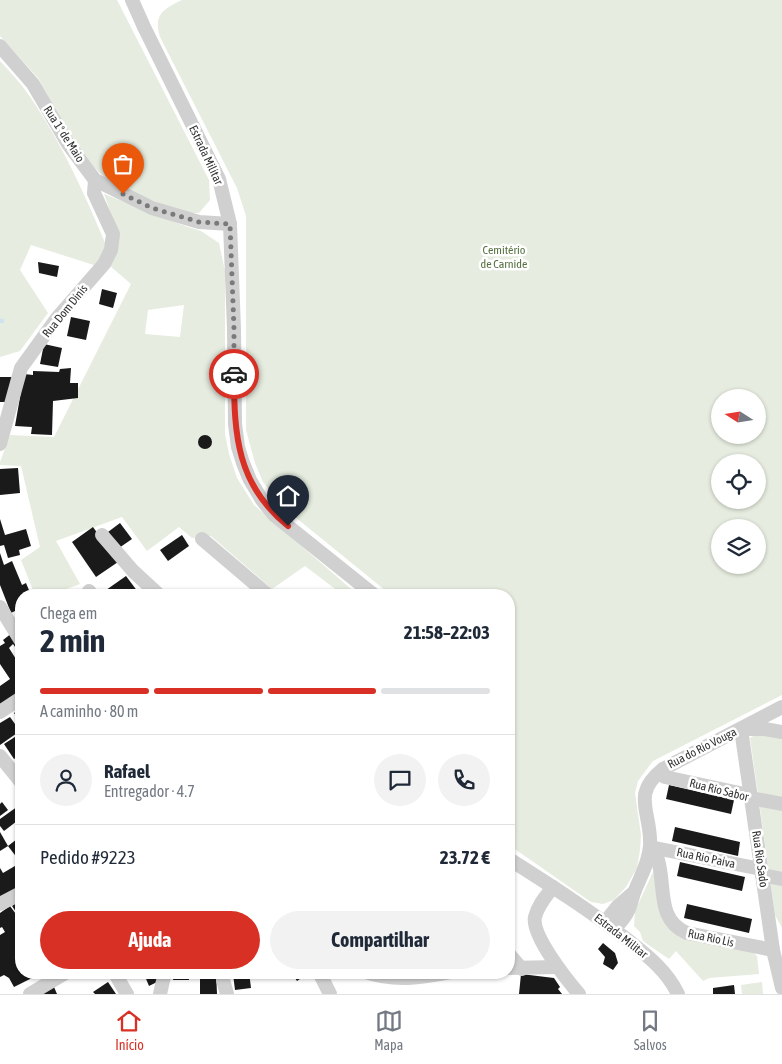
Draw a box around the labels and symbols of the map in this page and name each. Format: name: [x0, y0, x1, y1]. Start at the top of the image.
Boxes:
street label: Rua 1º de Maio: [41, 103, 88, 165]
street label: Estrada Militar: [186, 123, 226, 187]
pin: [102, 143, 144, 194]
park label: Cemitério de Carnide: [480, 243, 528, 271]
street label: Rua Dom Dinis: [39, 282, 91, 340]
courier: [209, 349, 259, 399]
north arrow: [711, 389, 766, 444]
pin: [267, 475, 309, 526]
street label: Rua do Rio Vouga: [665, 725, 739, 771]
street label: Rua Rio Sabor: [688, 776, 751, 804]
street label: Rua Rio Sado: [749, 830, 771, 889]
street label: Rua Rio Paiva: [675, 845, 737, 871]
street label: Estrada Militar: [592, 911, 651, 961]
street label: Rua Rio Lis: [687, 926, 735, 950]

